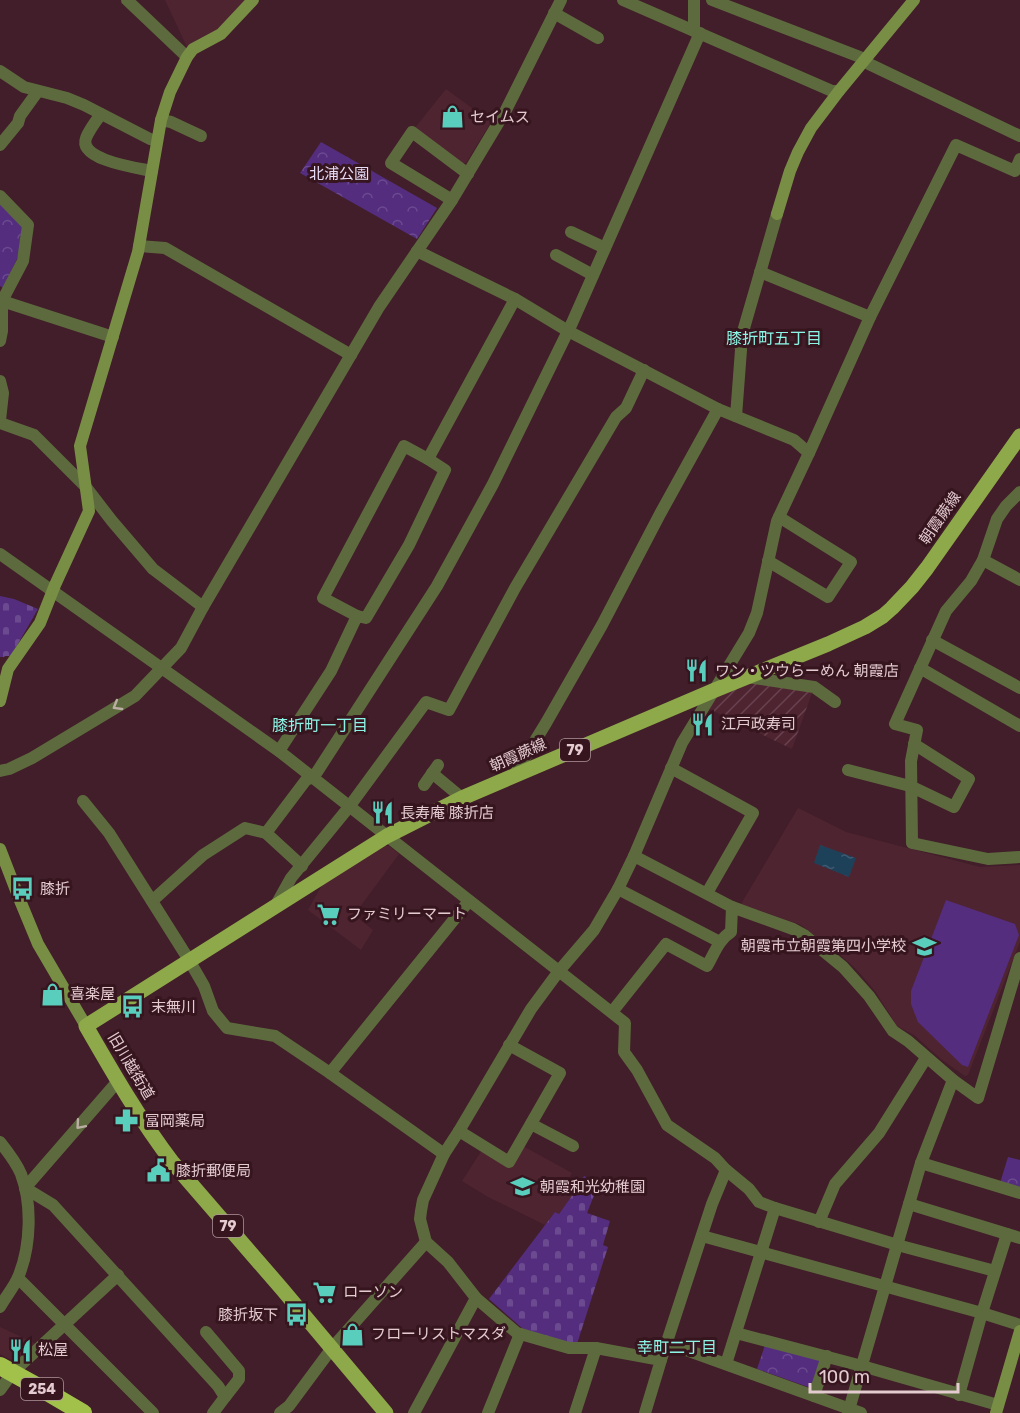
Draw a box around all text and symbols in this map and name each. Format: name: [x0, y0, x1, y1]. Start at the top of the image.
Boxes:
shop icon: セイムス: [439, 104, 465, 130]
place label: セイムス: [470, 108, 530, 126]
park label: 北浦公園: [309, 165, 369, 183]
district label: 膝折町五丁目: [726, 329, 822, 348]
street label: 朝霞蕨線: [915, 488, 965, 548]
restaurant icon: ワン・ツウらーめん 朝霞店: [684, 658, 710, 684]
place label: ワン・ツウらーめん 朝霞店: [715, 662, 899, 680]
one-way arrow: [113, 699, 123, 711]
restaurant icon: 江戸政寿司: [690, 711, 716, 737]
place label: 江戸政寿司: [721, 715, 796, 733]
district label: 膝折町一丁目: [272, 716, 368, 735]
street label: 朝霞蕨線: [487, 735, 549, 775]
road number: 79: [560, 739, 590, 761]
restaurant icon: 長寿庵 膝折店: [369, 800, 395, 826]
place label: 長寿庵 膝折店: [400, 804, 494, 822]
bus stop icon: 膝折: [9, 876, 35, 902]
place label: 膝折: [40, 880, 70, 898]
supermarket icon: ファミリーマート: [316, 901, 342, 927]
place label: ファミリーマート: [347, 905, 467, 923]
school or university icon: 朝霞市立朝霞第四小学校: [911, 933, 937, 959]
place label: 朝霞市立朝霞第四小学校: [741, 937, 906, 955]
shop icon: 喜楽屋: [39, 981, 65, 1007]
place label: 喜楽屋: [70, 985, 115, 1003]
bus stop icon: 末無川: [120, 994, 146, 1020]
place label: 末無川: [151, 998, 196, 1016]
street label: 旧川越街道: [104, 1029, 158, 1103]
pharmacy icon: 冨岡薬局: [114, 1108, 140, 1134]
place label: 冨岡薬局: [145, 1112, 205, 1130]
one-way arrow: [76, 1119, 87, 1129]
public building icon: 膝折郵便局: [145, 1158, 171, 1184]
place label: 膝折郵便局: [176, 1162, 251, 1180]
school or university icon: 朝霞和光幼稚園: [509, 1174, 535, 1200]
place label: 朝霞和光幼稚園: [540, 1178, 645, 1196]
road number: 79: [213, 1215, 243, 1237]
supermarket icon: ローソン: [312, 1279, 338, 1305]
place label: ローソン: [343, 1283, 403, 1301]
bus stop icon: 膝折坂下: [283, 1302, 309, 1328]
place label: 膝折坂下: [218, 1306, 278, 1324]
shop icon: フローリストマスダ: [340, 1321, 366, 1347]
place label: フローリストマスダ: [371, 1325, 506, 1343]
restaurant icon: 松屋: [7, 1337, 33, 1363]
district label: 幸町二丁目: [637, 1338, 717, 1357]
place label: 松屋: [38, 1341, 68, 1359]
scale bar: [810, 1356, 958, 1394]
text: 100 m: [819, 1366, 870, 1388]
road number: 254: [21, 1378, 63, 1400]

